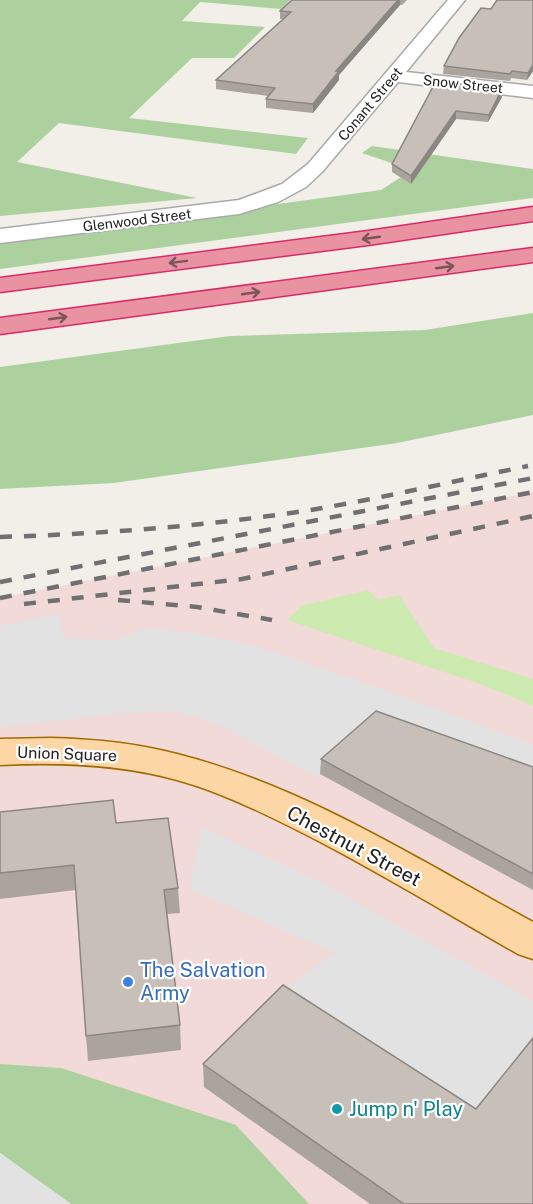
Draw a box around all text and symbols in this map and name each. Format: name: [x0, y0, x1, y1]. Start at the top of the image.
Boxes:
street label: Conant Street: [335, 64, 405, 144]
street label: Snow Street: [422, 72, 504, 96]
street label: Glenwood Street: [82, 205, 192, 235]
one-way arrow: [362, 232, 382, 243]
one-way arrow: [168, 257, 188, 268]
one-way arrow: [434, 261, 454, 272]
one-way arrow: [241, 287, 261, 298]
one-way arrow: [48, 313, 67, 324]
street label: Union Square: [17, 743, 117, 765]
street label: Chestnut Street: [283, 801, 425, 891]
place label: The Salvation Army: [140, 958, 266, 1005]
marker: The Salvation Army: [121, 975, 135, 989]
place label: Jump n' Play: [349, 1097, 463, 1121]
marker: Jump n' Play: [330, 1102, 344, 1116]

